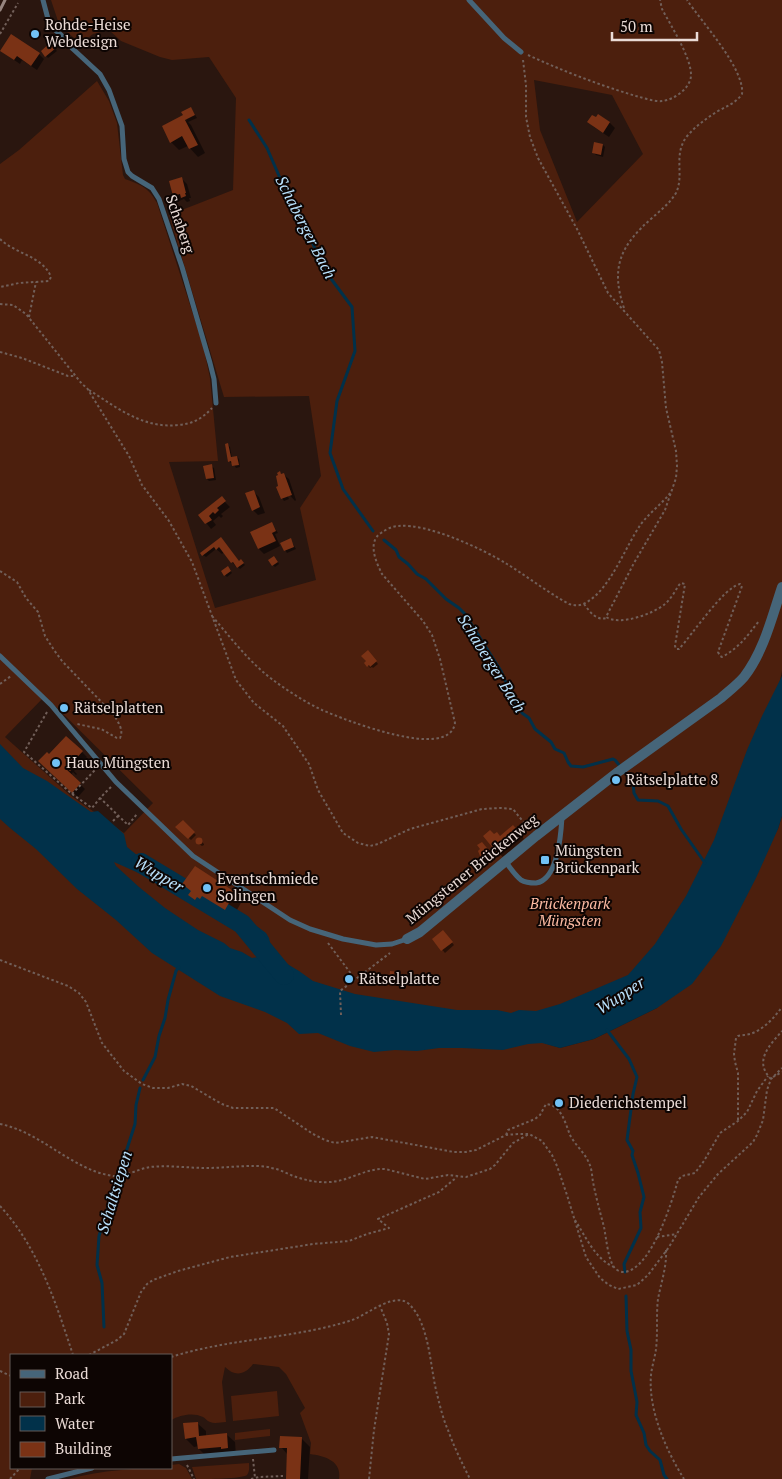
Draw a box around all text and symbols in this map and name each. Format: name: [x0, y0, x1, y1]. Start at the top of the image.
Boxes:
scale bar: [612, 10, 697, 42]
place label: Rohde-Heise Webdesign: [45, 14, 131, 51]
text: 50 m: [620, 16, 653, 36]
marker: Rohde-Heise Webdesign: [29, 28, 41, 40]
water label: Schaberger Bach: [270, 172, 342, 282]
street label: Schaberg: [162, 192, 201, 257]
water label: Schaberger Bach: [453, 609, 531, 717]
place label: Rätselplatten: [74, 697, 163, 717]
marker: Rätselplatten: [58, 702, 70, 714]
place label: Haus Müngsten: [66, 752, 170, 772]
marker: Haus Müngsten: [50, 757, 62, 769]
place label: Rätselplatte 8: [626, 769, 718, 789]
marker: Rätselplatte 8: [610, 774, 622, 786]
street label: Müngstener Brückenweg: [401, 808, 543, 928]
place label: Müngsten Brückenpark: [555, 840, 639, 877]
water label: Wupper: [130, 851, 188, 898]
marker: Müngsten Brückenpark: [539, 854, 551, 866]
place label: Eventschmiede Solingen: [217, 868, 318, 905]
marker: Eventschmiede Solingen: [201, 882, 213, 894]
park label: Brückenpark Müngsten: [529, 893, 611, 930]
place label: Rätselplatte: [359, 968, 440, 988]
water label: Wupper: [591, 971, 649, 1019]
marker: Rätselplatte: [343, 973, 355, 985]
place label: Diederichstempel: [569, 1092, 687, 1112]
marker: Diederichstempel: [553, 1097, 565, 1109]
water label: Schaltsiepen: [91, 1148, 137, 1236]
legend: [10, 1354, 172, 1469]
text: Road: [55, 1363, 88, 1383]
text: Park: [55, 1388, 85, 1408]
text: Water: [55, 1413, 95, 1433]
text: Building: [55, 1438, 113, 1458]

